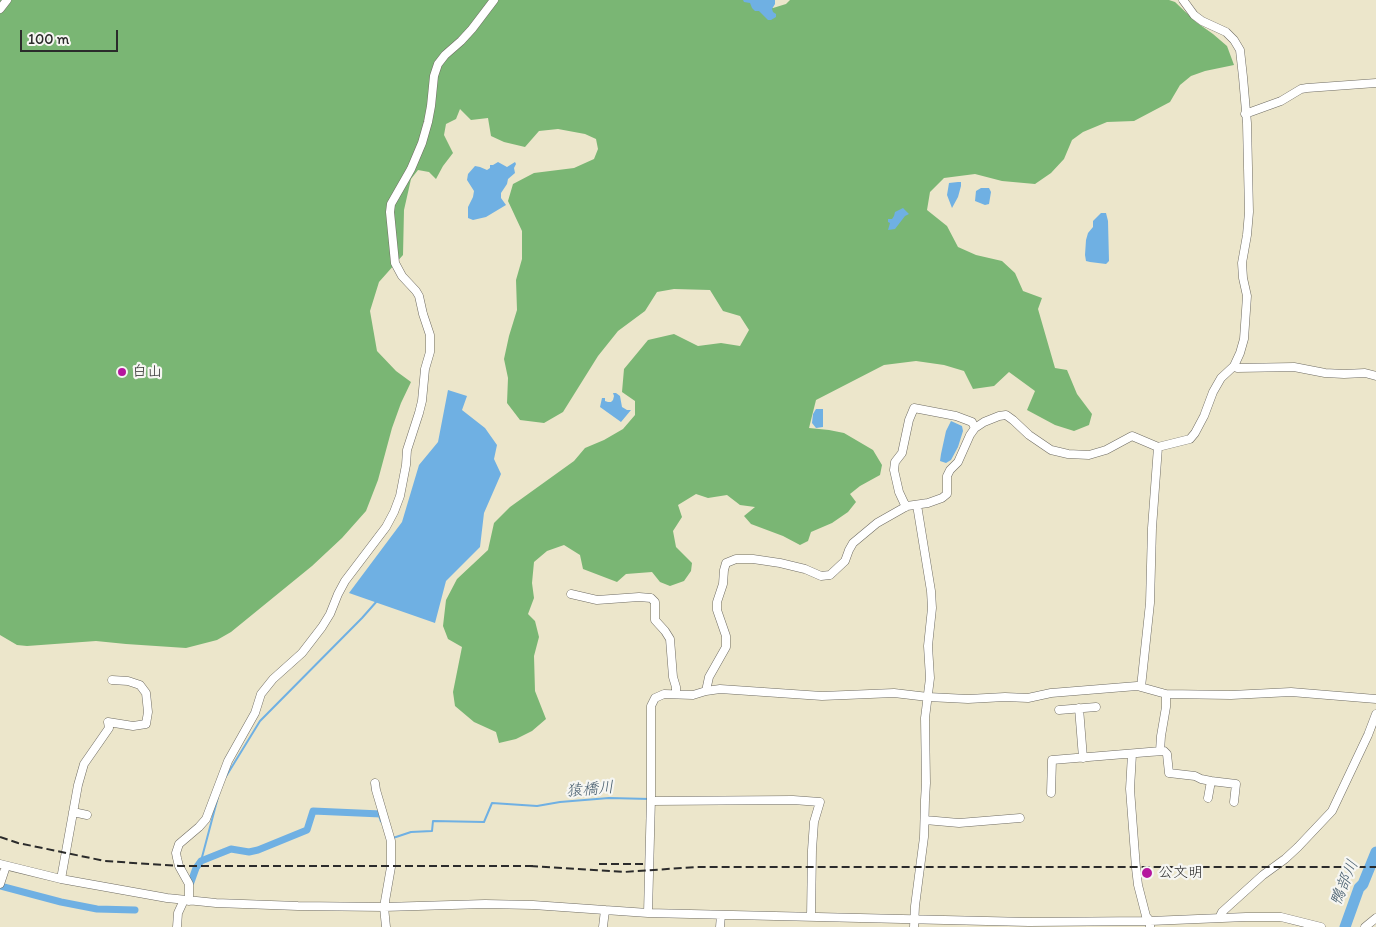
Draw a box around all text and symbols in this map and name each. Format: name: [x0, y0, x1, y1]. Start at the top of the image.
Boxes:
scale bar: [22, 20, 120, 52]
text: 100 m: [28, 30, 69, 48]
place label: 白山: [132, 363, 162, 381]
marker: 白山: [116, 366, 128, 378]
water label: 猿橋川: [565, 778, 615, 802]
water label: 鴨部川: [1327, 857, 1363, 909]
place label: 公文明: [1158, 864, 1203, 882]
marker: 公文明: [1140, 866, 1154, 880]

